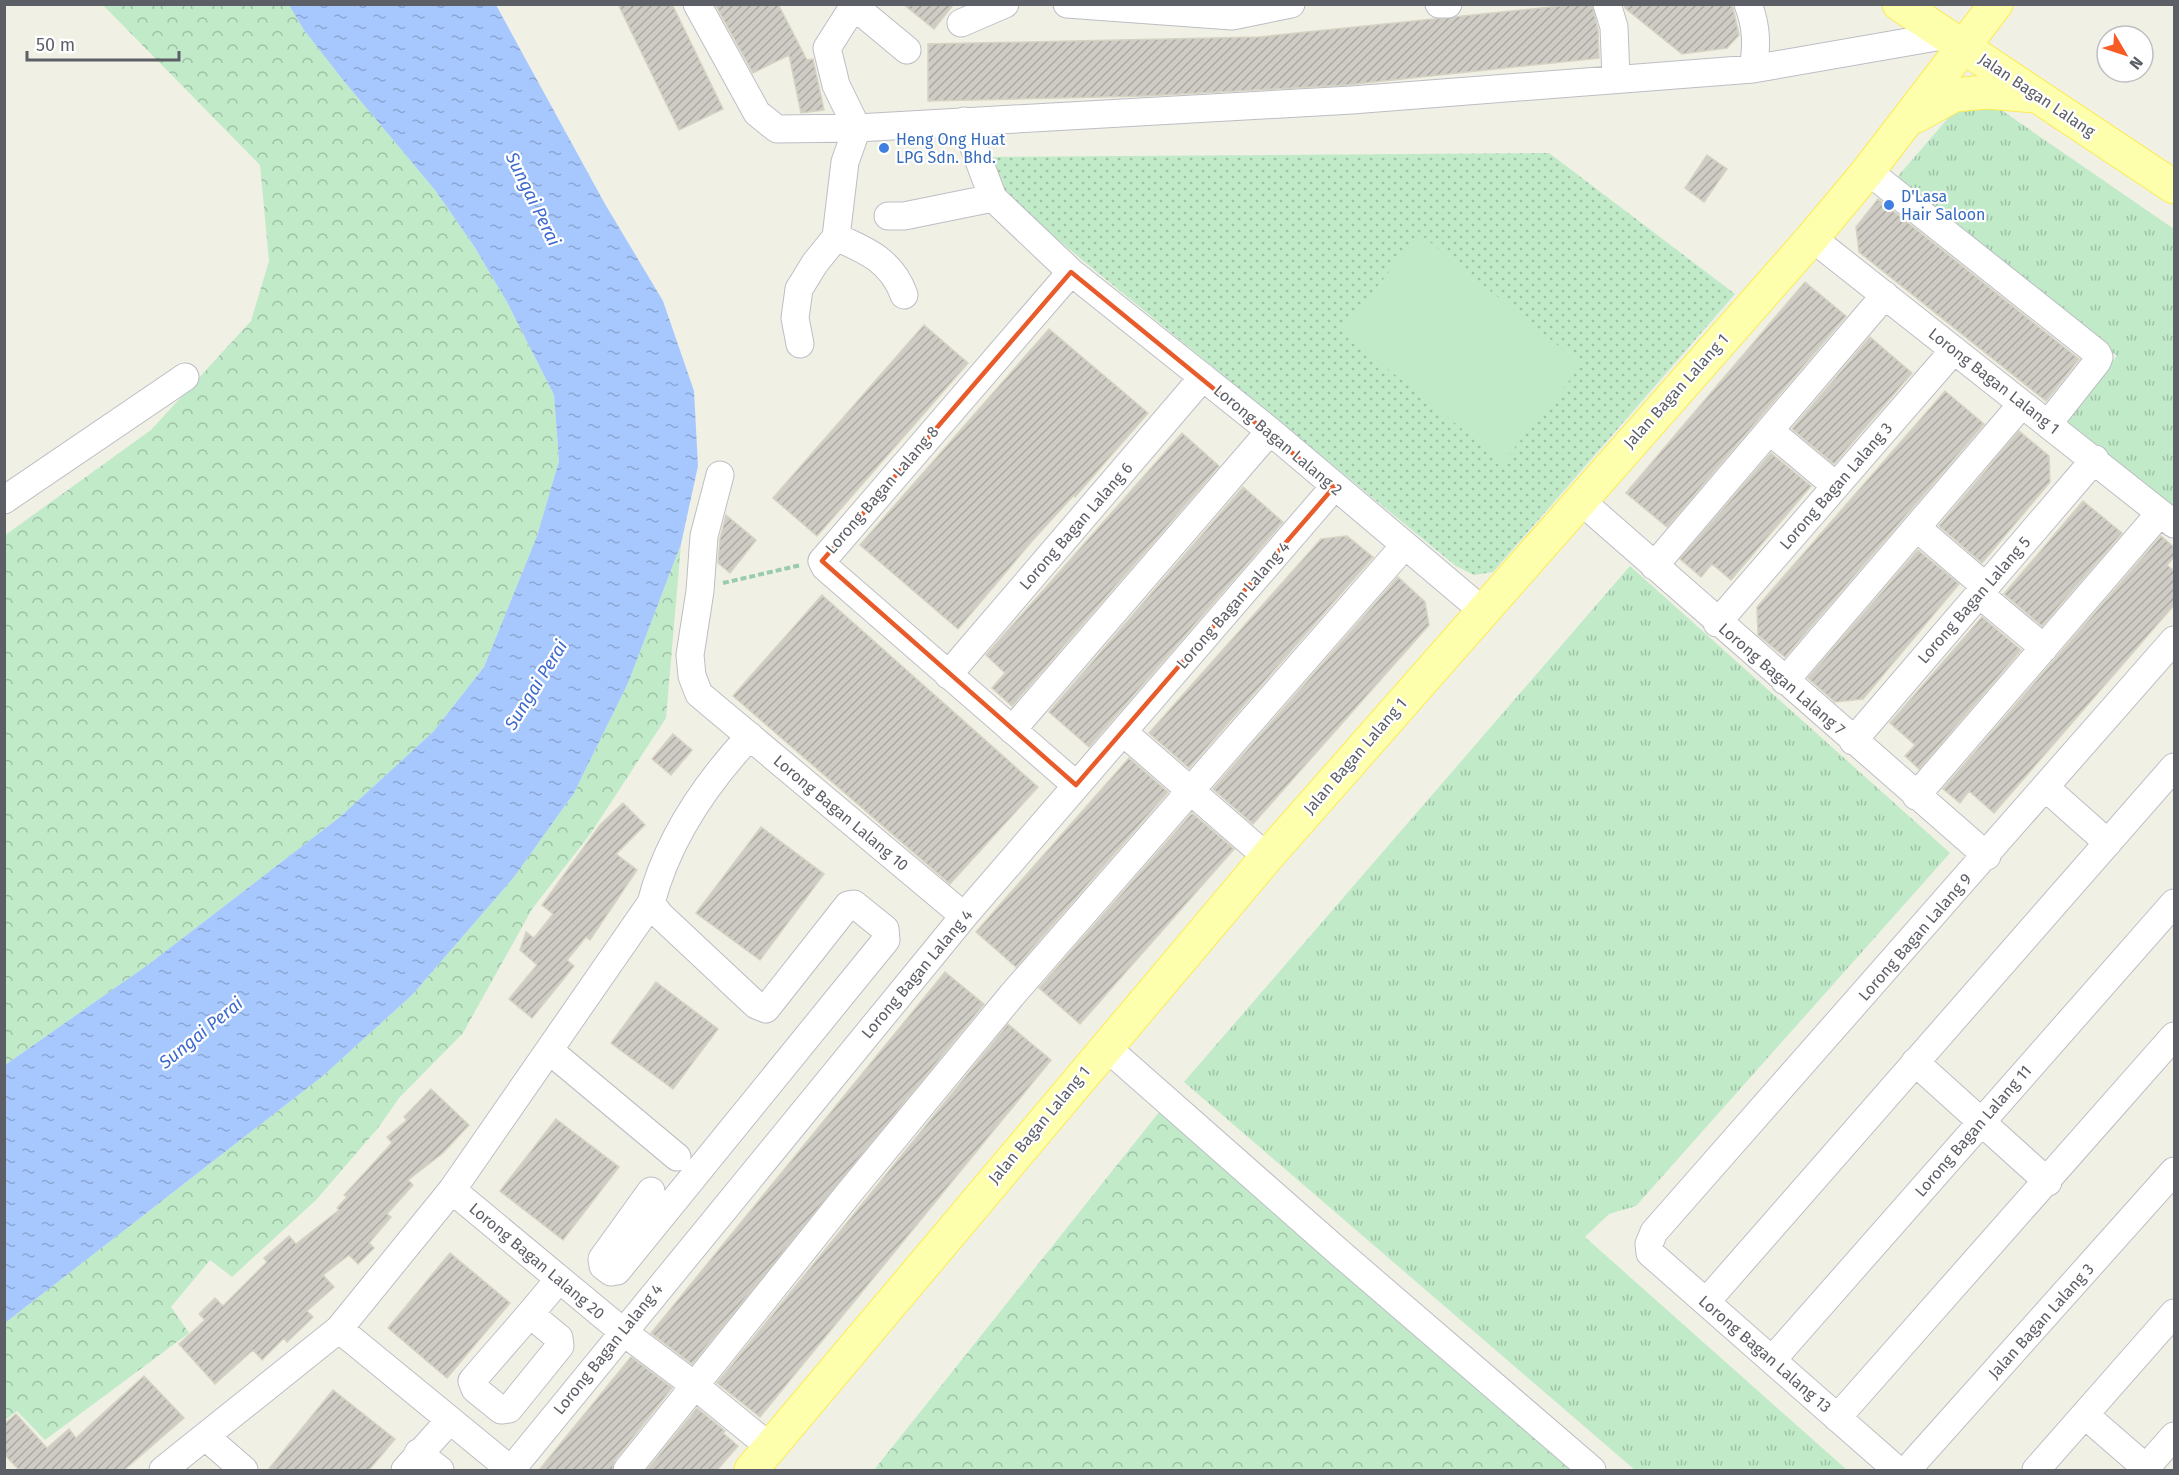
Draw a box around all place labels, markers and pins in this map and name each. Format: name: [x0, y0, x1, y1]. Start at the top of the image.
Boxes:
place label: Heng Ong Huat LPG Sdn. Bhd.: [896, 130, 1005, 167]
marker: Heng Ong Huat LPG Sdn. Bhd.: [877, 141, 891, 155]
place label: D'Lasa Hair Saloon: [1901, 187, 1985, 224]
marker: D'Lasa Hair Saloon: [1882, 198, 1896, 212]

